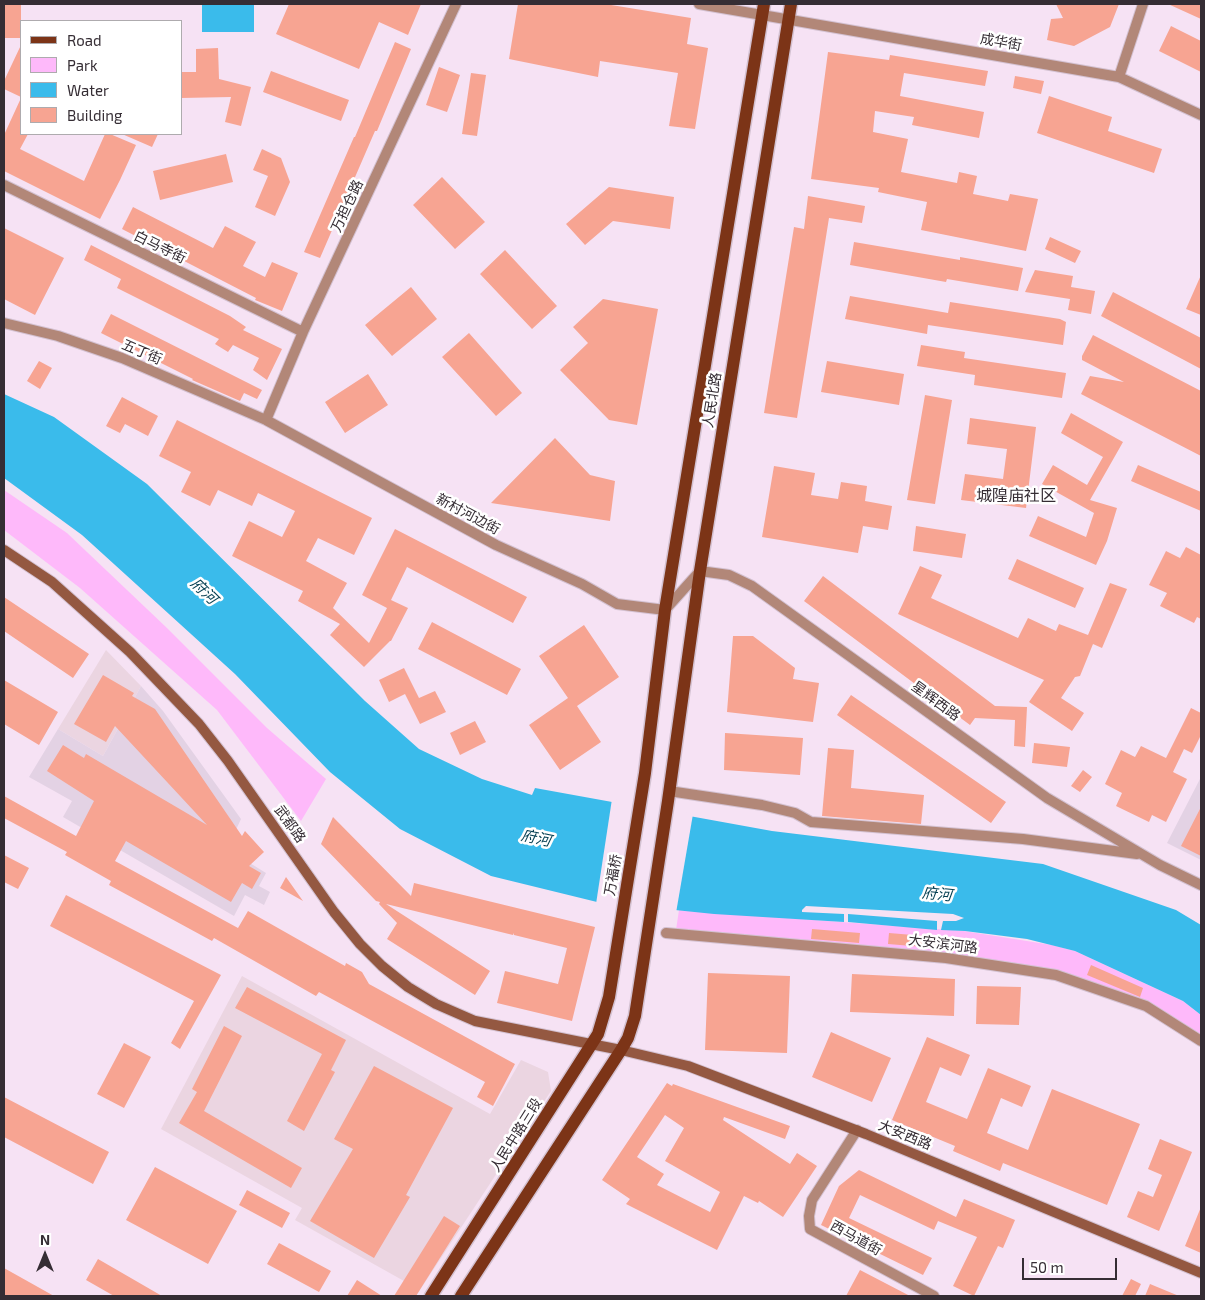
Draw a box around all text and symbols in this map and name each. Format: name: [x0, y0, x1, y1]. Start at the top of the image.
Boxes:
legend: [20, 20, 182, 135]
street label: 成华街: [979, 30, 1023, 54]
text: Road: [67, 31, 102, 49]
text: Park: [67, 56, 98, 74]
text: Water: [67, 81, 109, 99]
text: Building: [67, 106, 122, 124]
street label: 万担仓路: [328, 177, 366, 235]
street label: 白马寺街: [131, 227, 189, 267]
street label: 五丁街: [119, 336, 165, 368]
street label: 人民北路: [699, 371, 725, 429]
district label: 城隍庙社区: [976, 486, 1056, 506]
street label: 新村河边街: [433, 490, 503, 538]
water label: 府河: [187, 574, 221, 608]
street label: 星辉西路: [908, 678, 964, 724]
street label: 武都路: [271, 802, 309, 846]
water label: 府河: [519, 826, 553, 850]
street label: 万福桥: [601, 853, 625, 897]
water label: 府河: [921, 883, 953, 905]
street label: 大安滨河路: [907, 931, 979, 957]
street label: 人民中路三段: [487, 1095, 545, 1175]
street label: 大安西路: [876, 1117, 934, 1153]
street label: 西马道街: [827, 1217, 885, 1259]
north arrow: [20, 1230, 70, 1280]
text: N: [40, 1231, 50, 1248]
scale bar: [1025, 1248, 1120, 1280]
text: 50 m: [1030, 1258, 1064, 1276]

